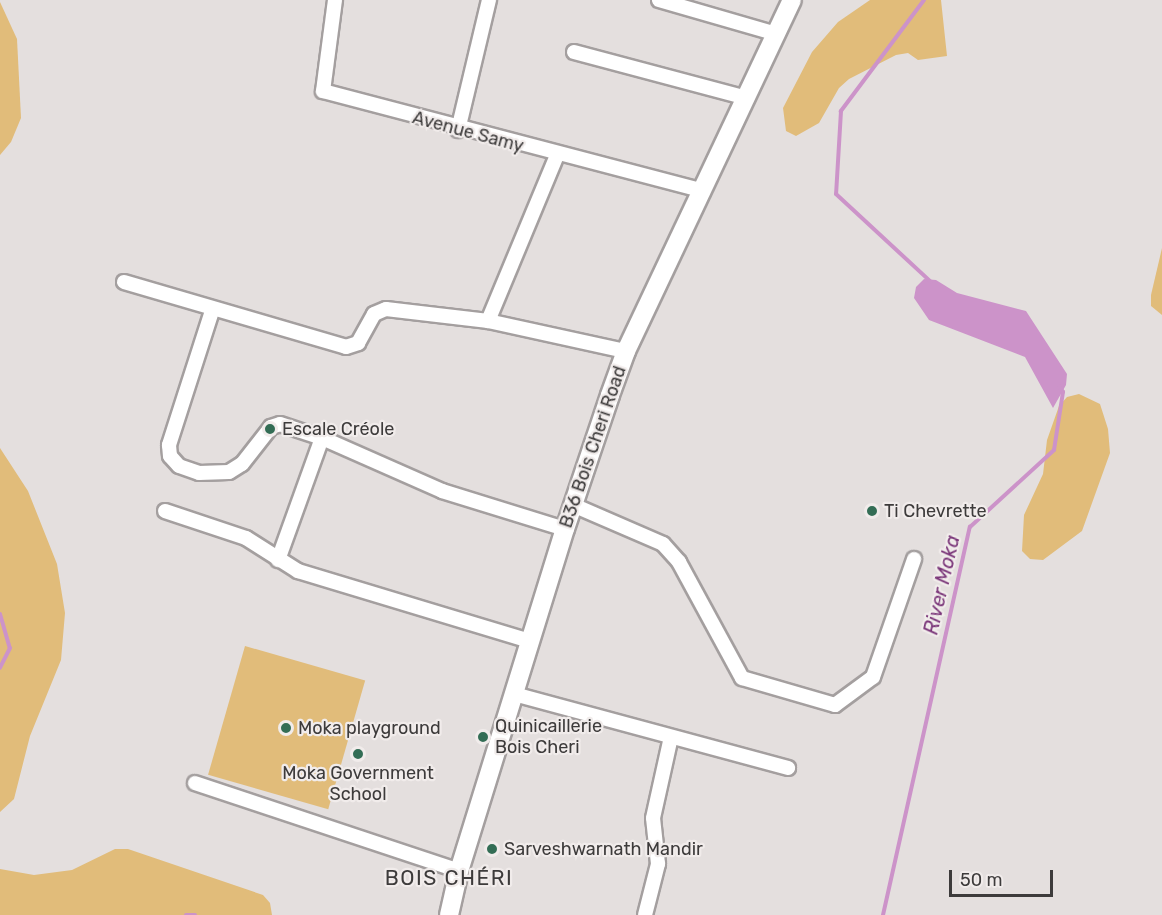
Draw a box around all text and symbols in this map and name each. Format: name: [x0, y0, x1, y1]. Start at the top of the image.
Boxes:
street label: Avenue Samy: [410, 107, 526, 157]
street label: B36 Bois Cheri Road: [555, 363, 631, 531]
place label: Escale Créole: [282, 418, 394, 440]
marker: Escale Créole: [263, 422, 277, 436]
place label: Ti Chevrette: [884, 500, 987, 522]
marker: Ti Chevrette: [865, 504, 879, 518]
water label: River Moka: [919, 533, 965, 637]
place label: Quinicaillerie Bois Cheri: [495, 716, 602, 758]
place label: Moka playground: [298, 717, 441, 739]
marker: Moka playground: [279, 721, 293, 735]
marker: Quinicaillerie Bois Cheri: [476, 730, 490, 744]
marker: Moka Government School: [351, 747, 365, 761]
place label: Moka Government School: [282, 763, 434, 806]
place label: Sarveshwarnath Mandir: [504, 838, 703, 860]
marker: Sarveshwarnath Mandir: [485, 842, 499, 856]
scale bar: [952, 858, 1056, 896]
district label: BOIS CHÉRI: [385, 865, 513, 891]
text: 50 m: [960, 869, 1003, 891]

